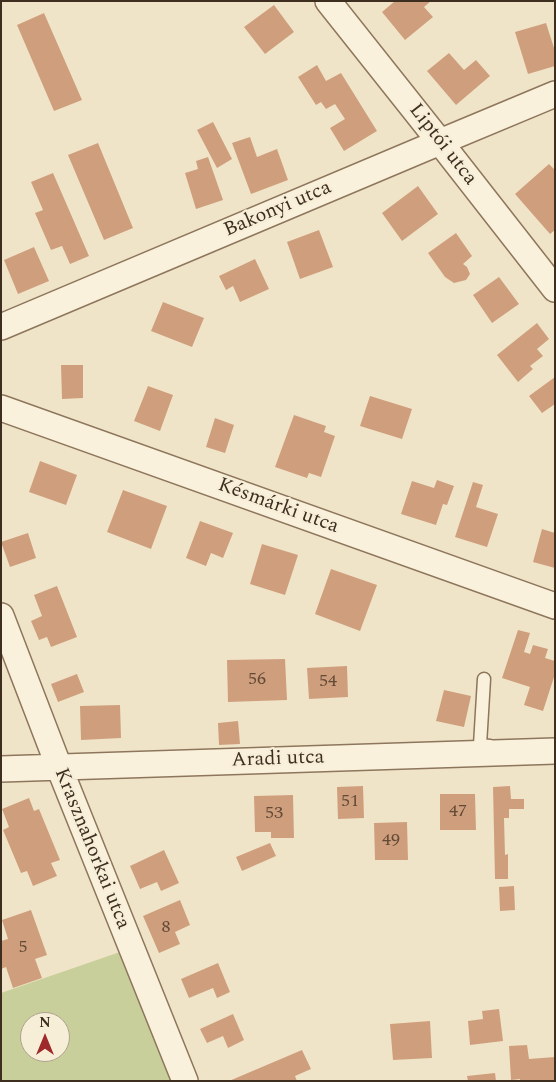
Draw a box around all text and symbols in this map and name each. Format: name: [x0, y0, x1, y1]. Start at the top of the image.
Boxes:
street label: Liptói utca: [403, 99, 481, 191]
street label: Bakonyi utca: [221, 177, 335, 243]
street label: Késmárki utca: [214, 474, 342, 540]
house number: 56: [248, 669, 266, 691]
house number: 54: [319, 671, 337, 693]
street label: Aradi utca: [231, 746, 325, 774]
street label: Krasznahorkai utca: [48, 765, 134, 933]
house number: 51: [341, 791, 359, 813]
house number: 47: [449, 801, 467, 823]
house number: 53: [265, 803, 283, 825]
house number: 49: [382, 830, 400, 852]
house number: 8: [162, 917, 170, 939]
house number: 5: [19, 937, 27, 959]
north arrow: [20, 1012, 70, 1062]
text: N: [39, 1012, 51, 1033]

